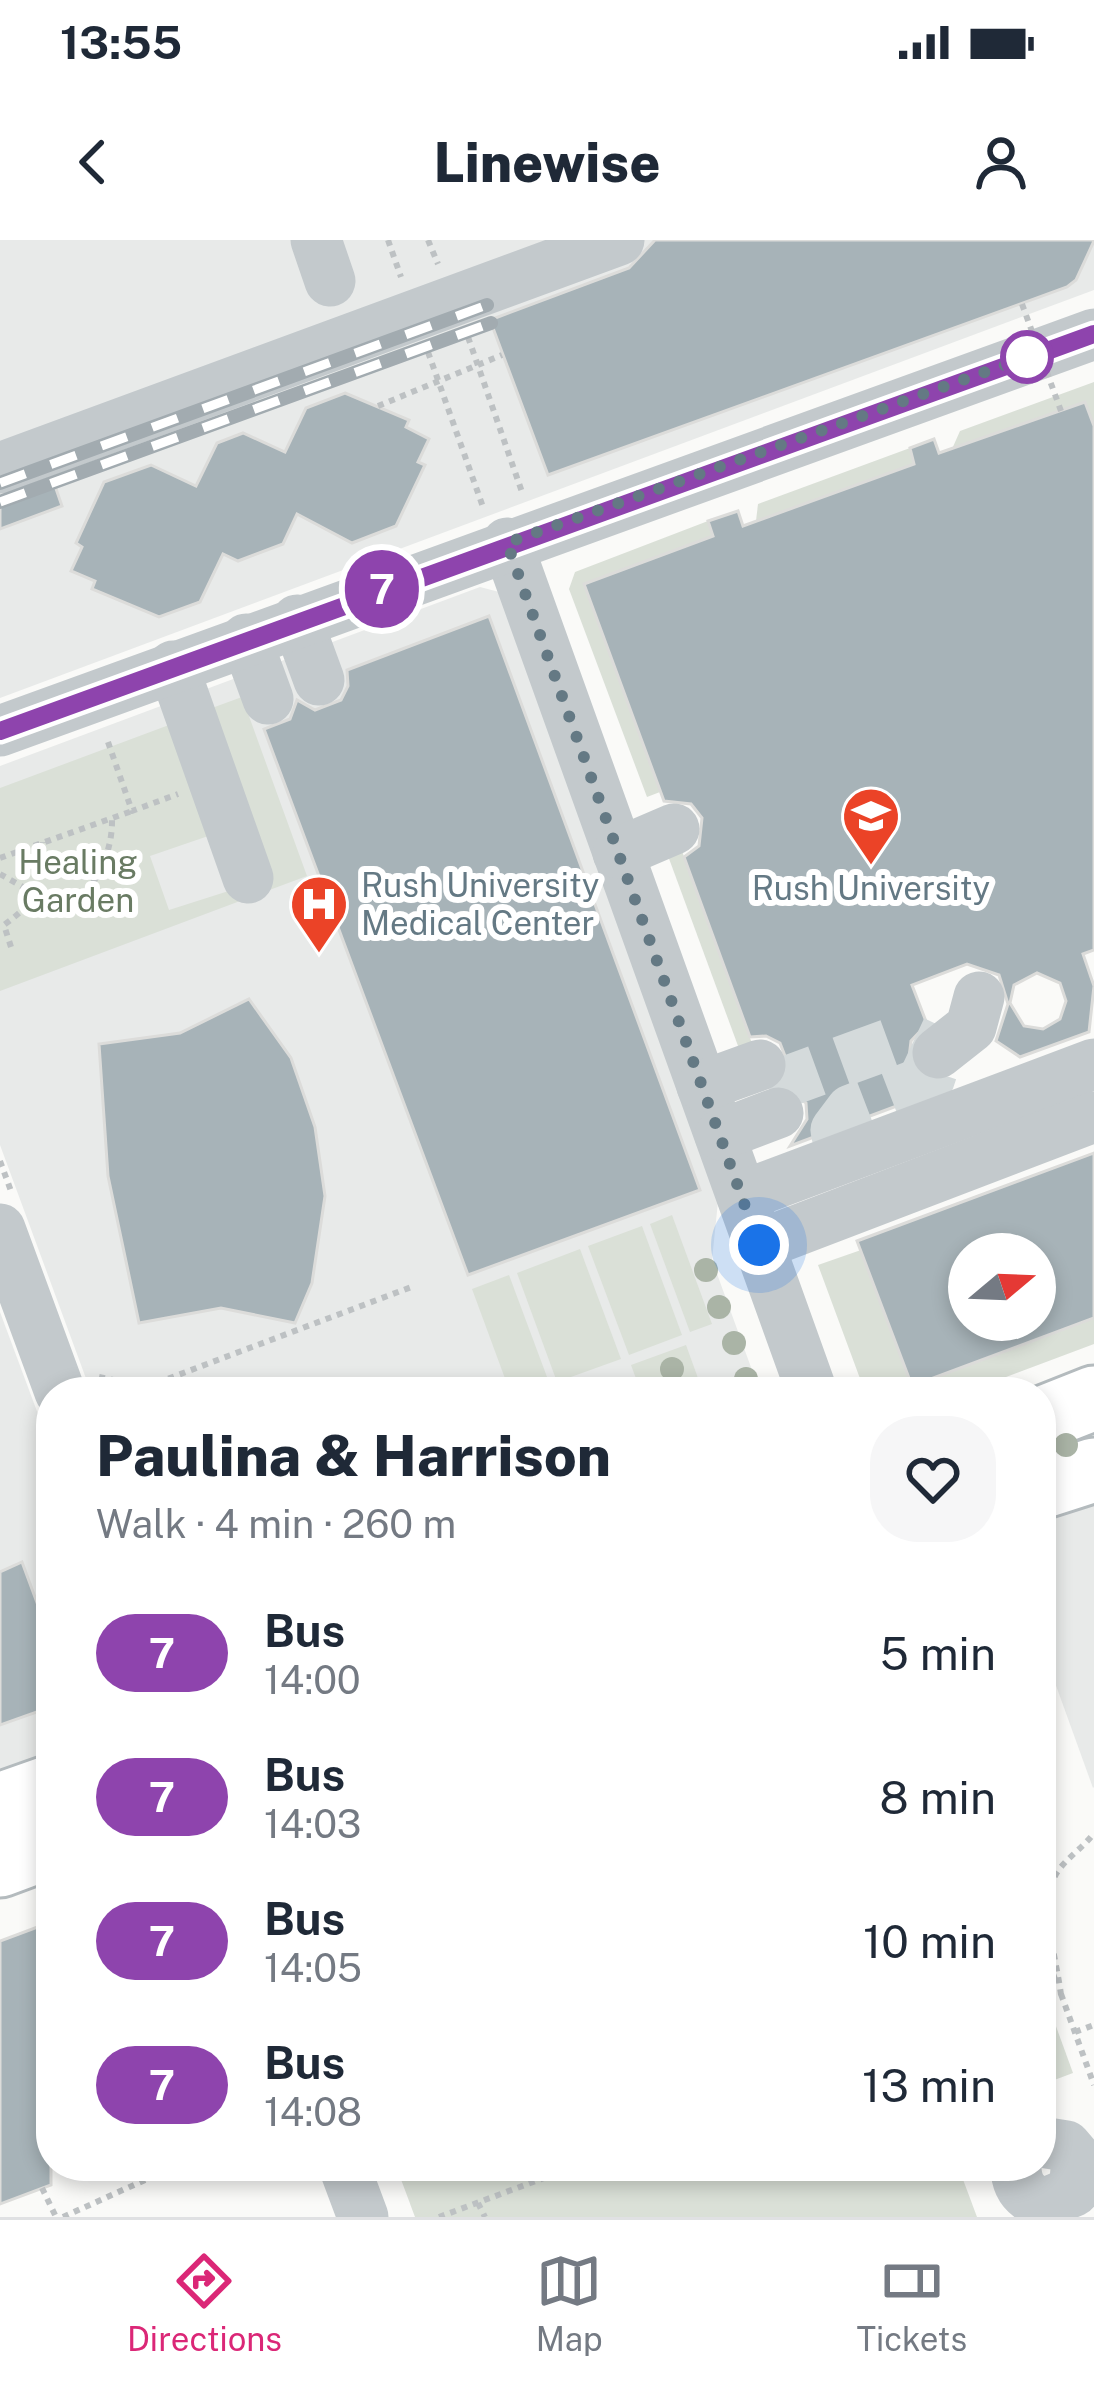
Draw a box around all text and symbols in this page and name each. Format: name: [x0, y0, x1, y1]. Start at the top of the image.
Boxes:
text: 13:55: [60, 16, 182, 69]
icon: back: [60, 129, 126, 195]
icon: person: [968, 129, 1034, 195]
text: Linewise: [433, 131, 661, 194]
unlabelled marker: [1002, 332, 1052, 382]
line badge: 7: [343, 550, 421, 628]
text: 7: [369, 564, 395, 613]
school or university icon: Rush University: [840, 785, 902, 867]
park label: Healing Garden: [18, 843, 138, 919]
place label: Rush University Medical Center: [361, 866, 599, 942]
place label: Rush University: [752, 869, 990, 907]
hospital icon: Rush University Medical Center: [288, 873, 350, 955]
your location: [729, 1215, 789, 1275]
north arrow: [948, 1233, 1056, 1341]
map controls: [948, 1233, 1056, 1341]
button: heart: [870, 1416, 996, 1542]
text: Paulina & Harrison: [96, 1422, 611, 1489]
text: Walk · 4 min · 260 m: [96, 1501, 456, 1547]
text: Bus: [264, 1604, 345, 1657]
text: 5 min: [880, 1627, 996, 1680]
text: 7: [149, 1628, 175, 1677]
text: 14:00: [264, 1657, 361, 1703]
text: Bus: [264, 1748, 345, 1801]
text: 8 min: [880, 1771, 996, 1824]
text: 7: [149, 1772, 175, 1821]
text: 14:03: [264, 1801, 361, 1847]
text: Bus: [264, 1892, 345, 1945]
text: 10 min: [863, 1915, 996, 1968]
text: 7: [149, 1916, 175, 1965]
text: 14:05: [264, 1945, 362, 1991]
text: Bus: [264, 2036, 345, 2089]
text: 13 min: [862, 2059, 996, 2112]
text: 7: [149, 2060, 175, 2109]
text: 14:08: [264, 2089, 362, 2135]
tab: Directions: [127, 2248, 282, 2358]
tab: Map: [536, 2248, 603, 2358]
tab: Tickets: [856, 2248, 967, 2358]

